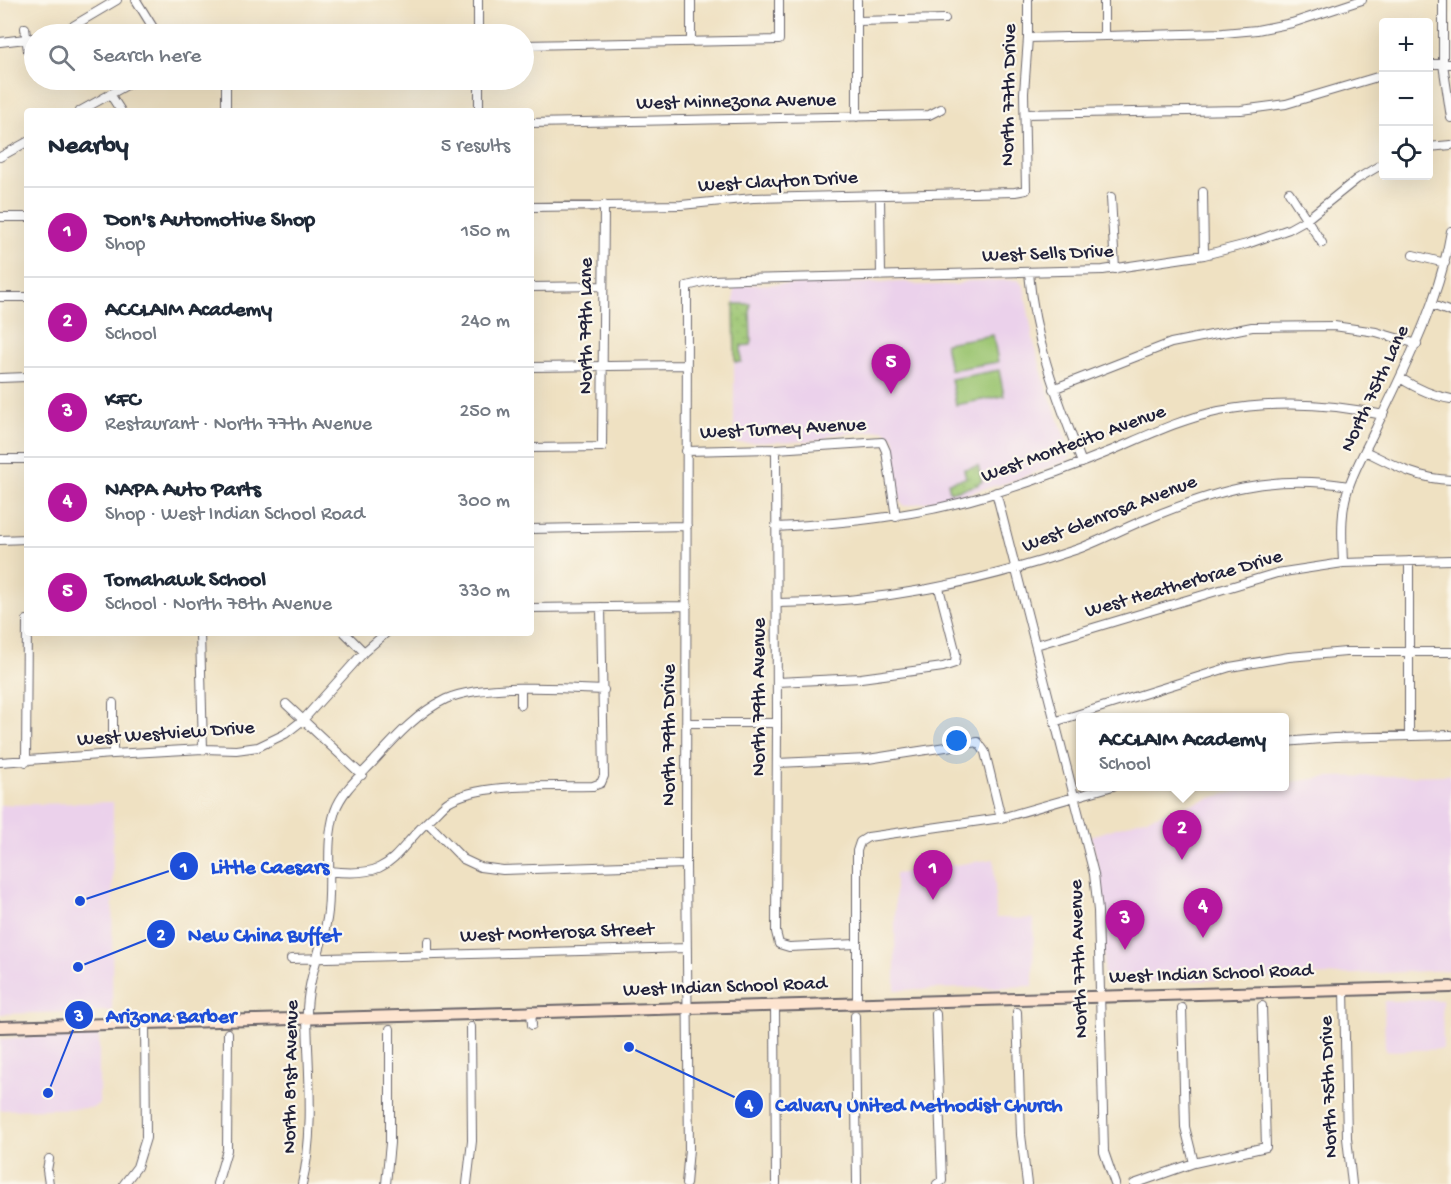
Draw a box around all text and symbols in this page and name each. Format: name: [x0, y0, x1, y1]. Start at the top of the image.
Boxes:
map controls: [1379, 18, 1433, 180]
button: +: [1379, 18, 1433, 72]
street label: North 77th Drive: [997, 23, 1023, 166]
search box: [24, 24, 534, 90]
icon: search: [45, 41, 78, 74]
text: Search here: [93, 44, 201, 70]
button: −: [1379, 72, 1433, 126]
street label: West Minnezona Avenue: [636, 90, 837, 116]
button: locate: [1379, 126, 1433, 180]
text: Nearby: [48, 132, 129, 163]
text: 5 results: [441, 136, 510, 159]
street label: West Clayton Drive: [697, 167, 859, 199]
text: Don's Automotive Shop: [105, 208, 315, 234]
text: 1: [63, 221, 72, 244]
text: 150 m: [461, 221, 510, 244]
text: Shop: [105, 234, 145, 257]
street label: West Sells Drive: [982, 241, 1115, 269]
street label: North 79th Lane: [576, 257, 599, 394]
text: ACCLAIM Academy: [105, 298, 272, 324]
text: 2: [63, 311, 72, 334]
text: 240 m: [460, 311, 510, 334]
street label: North 75th Lane: [1337, 321, 1416, 456]
text: School: [105, 324, 157, 347]
pin: 5: [872, 344, 910, 394]
text: KFC: [105, 388, 140, 414]
text: 3: [62, 401, 73, 424]
text: 250 m: [459, 401, 510, 424]
street label: West Montecito Avenue: [979, 401, 1170, 489]
text: Restaurant · North 77th Avenue: [105, 414, 372, 437]
street label: West Turney Avenue: [699, 414, 867, 446]
street label: West Glenrosa Avenue: [1019, 471, 1201, 559]
text: NAPA Auto Parts: [105, 478, 261, 504]
text: 4: [63, 491, 72, 514]
text: 300 m: [458, 491, 510, 514]
text: Shop · West Indian School Road: [105, 504, 365, 527]
street label: West Heatherbrae Drive: [1083, 546, 1286, 624]
text: Tomahawk School: [105, 568, 266, 594]
text: 5: [62, 581, 73, 604]
text: 330 m: [459, 581, 510, 604]
text: School · North 78th Avenue: [105, 594, 332, 617]
street label: North 79th Avenue: [749, 617, 772, 776]
street label: North 79th Drive: [659, 663, 682, 806]
popup: [1076, 713, 1289, 791]
street label: West Westview Drive: [77, 717, 256, 753]
your location: [942, 726, 971, 755]
text: ACCLAIM Academy: [1099, 728, 1266, 754]
text: School: [1099, 754, 1151, 777]
pin: 2: [1162, 810, 1202, 860]
callout: Little Caesars: [169, 846, 341, 885]
pin: 1: [914, 850, 952, 900]
text: Little Caesars: [211, 857, 330, 882]
text: 1: [179, 858, 188, 879]
street label: North 77th Avenue: [1066, 879, 1094, 1039]
pin: 4: [1184, 888, 1222, 938]
pin: 3: [1106, 900, 1144, 950]
callout: New China Buffet: [146, 914, 352, 953]
street label: West Monterosa Street: [460, 919, 656, 949]
text: New China Buffet: [188, 925, 343, 950]
text: 2: [157, 926, 166, 947]
street label: West Indian School Road: [1109, 960, 1315, 990]
street label: West Indian School Road: [623, 973, 829, 1003]
callout: Arizona Barber: [64, 995, 248, 1034]
street label: North 81st Avenue: [279, 999, 305, 1154]
text: Arizona Barber: [105, 1006, 239, 1031]
text: 3: [73, 1007, 84, 1028]
street label: North 75th Drive: [1316, 1015, 1344, 1159]
callout: Calvary United Methodist Church: [734, 1084, 1075, 1123]
text: Calvary United Methodist Church: [774, 1095, 1063, 1120]
text: 4: [744, 1096, 754, 1117]

